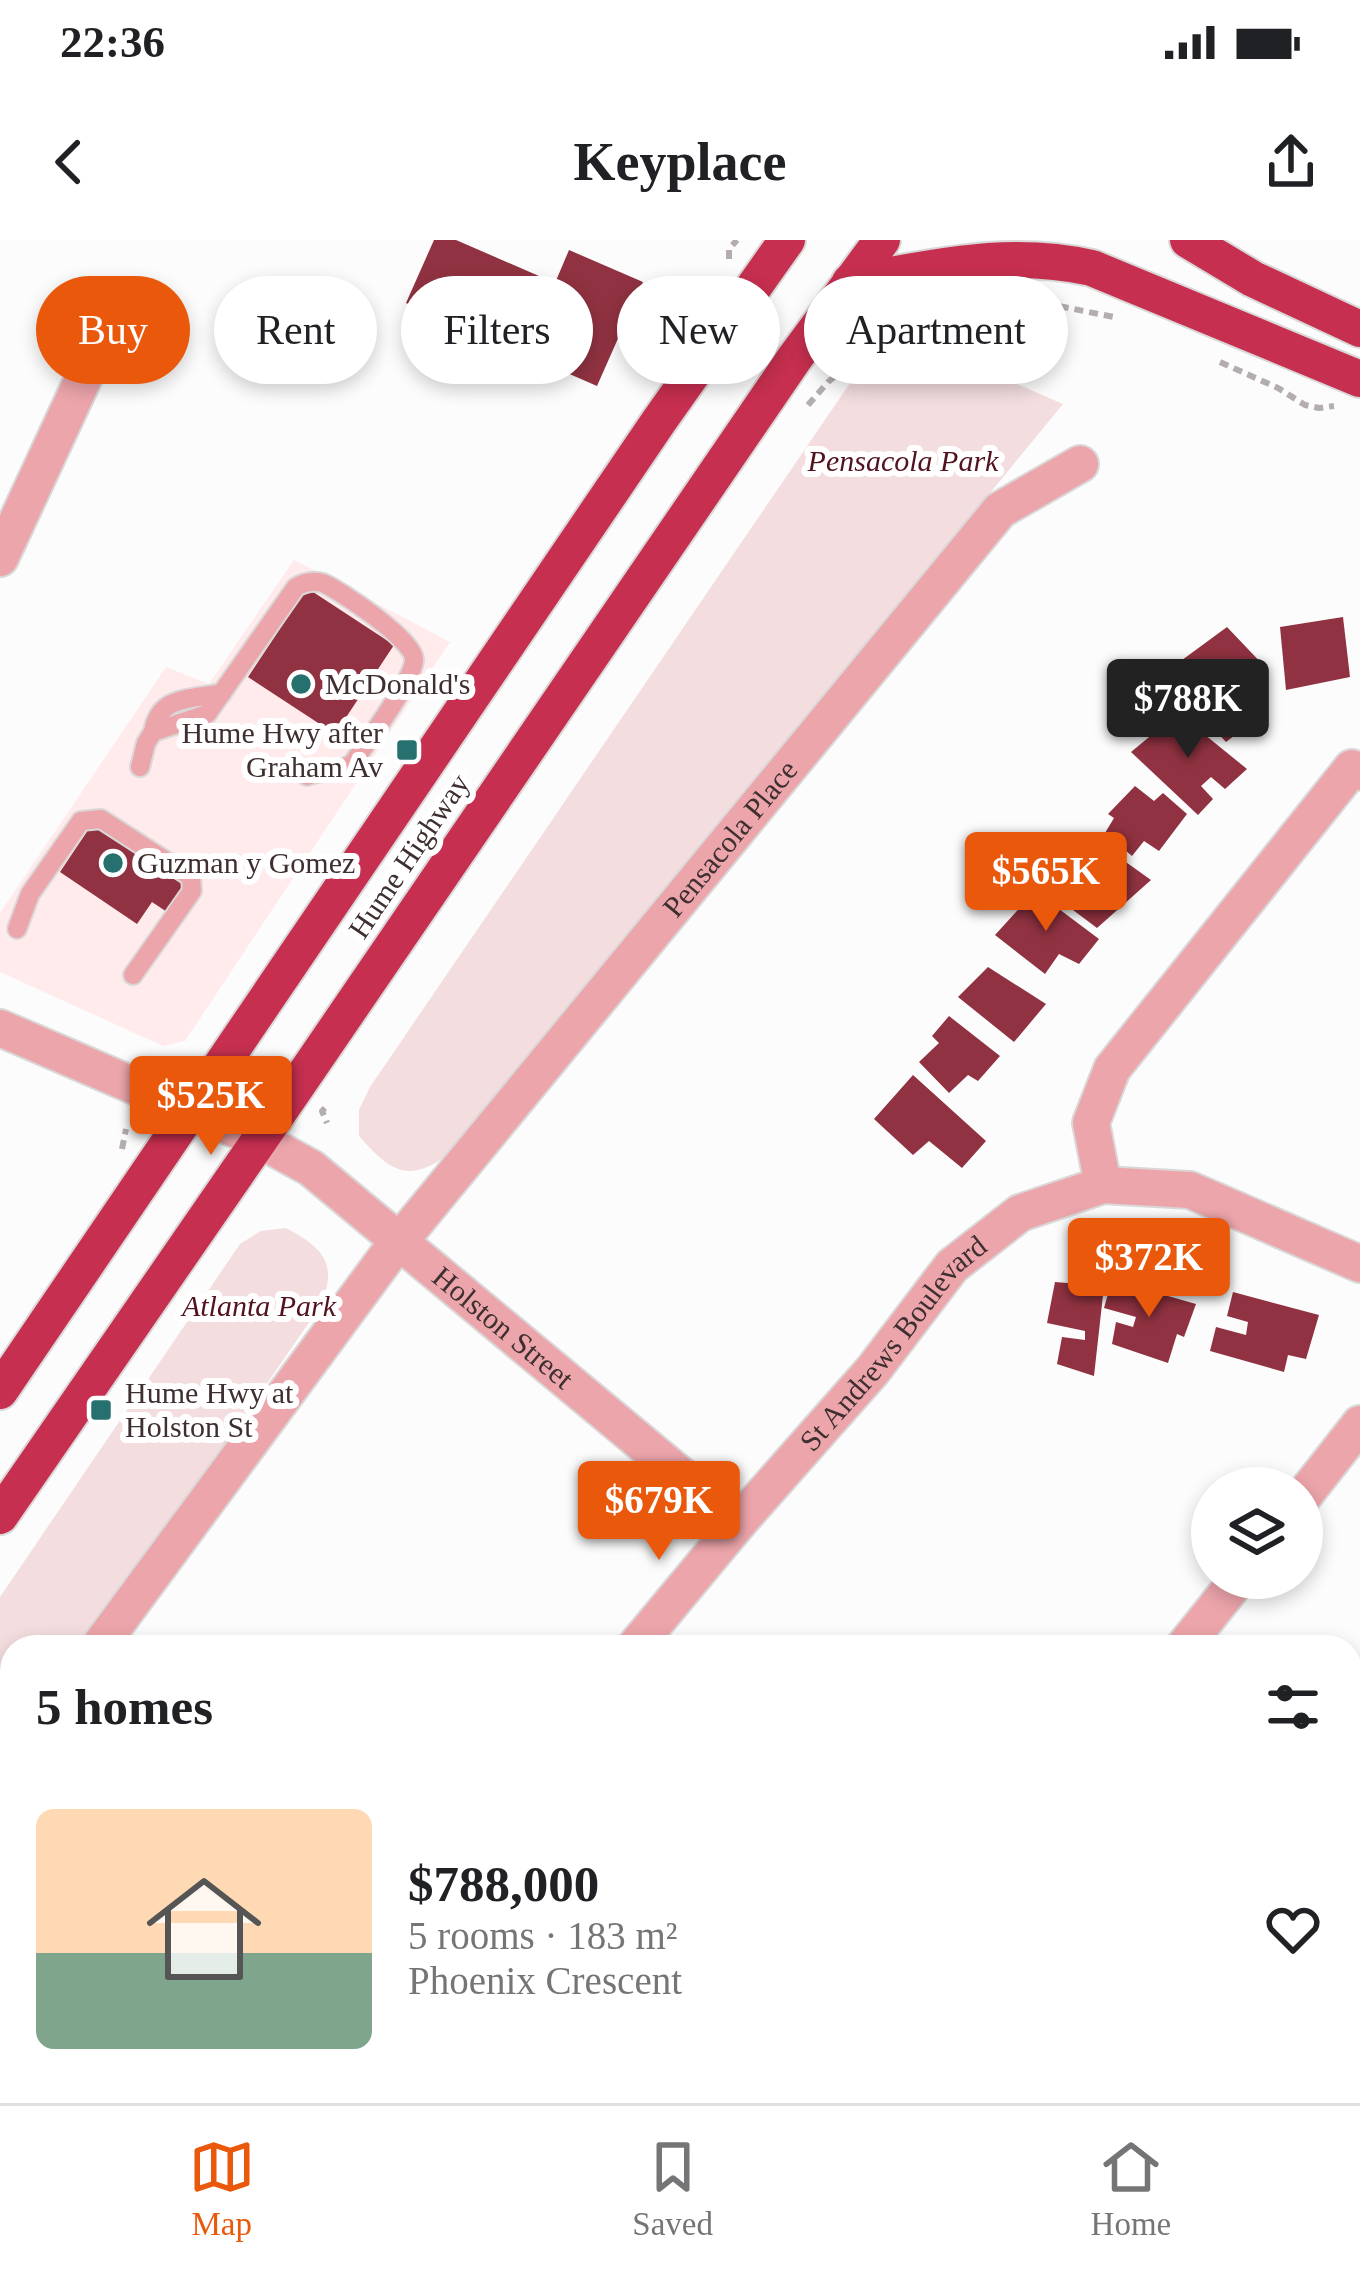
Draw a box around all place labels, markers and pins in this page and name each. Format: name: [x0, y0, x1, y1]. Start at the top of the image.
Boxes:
pin: $788K: [1104, 659, 1272, 761]
place label: McDonald's: [325, 667, 470, 700]
marker: McDonald's: [288, 671, 314, 697]
place label: Hume Hwy after Graham Av: [181, 716, 383, 783]
marker: Hume Hwy after Graham Av: [394, 737, 420, 763]
pin: $565K: [962, 832, 1130, 934]
place label: Guzman y Gomez: [137, 846, 355, 879]
marker: Guzman y Gomez: [100, 850, 126, 876]
pin: $525K: [127, 1056, 295, 1158]
pin: $372K: [1065, 1218, 1233, 1320]
place label: Hume Hwy at Holston St: [125, 1376, 294, 1443]
marker: Hume Hwy at Holston St: [88, 1397, 114, 1423]
pin: $679K: [575, 1461, 743, 1563]

